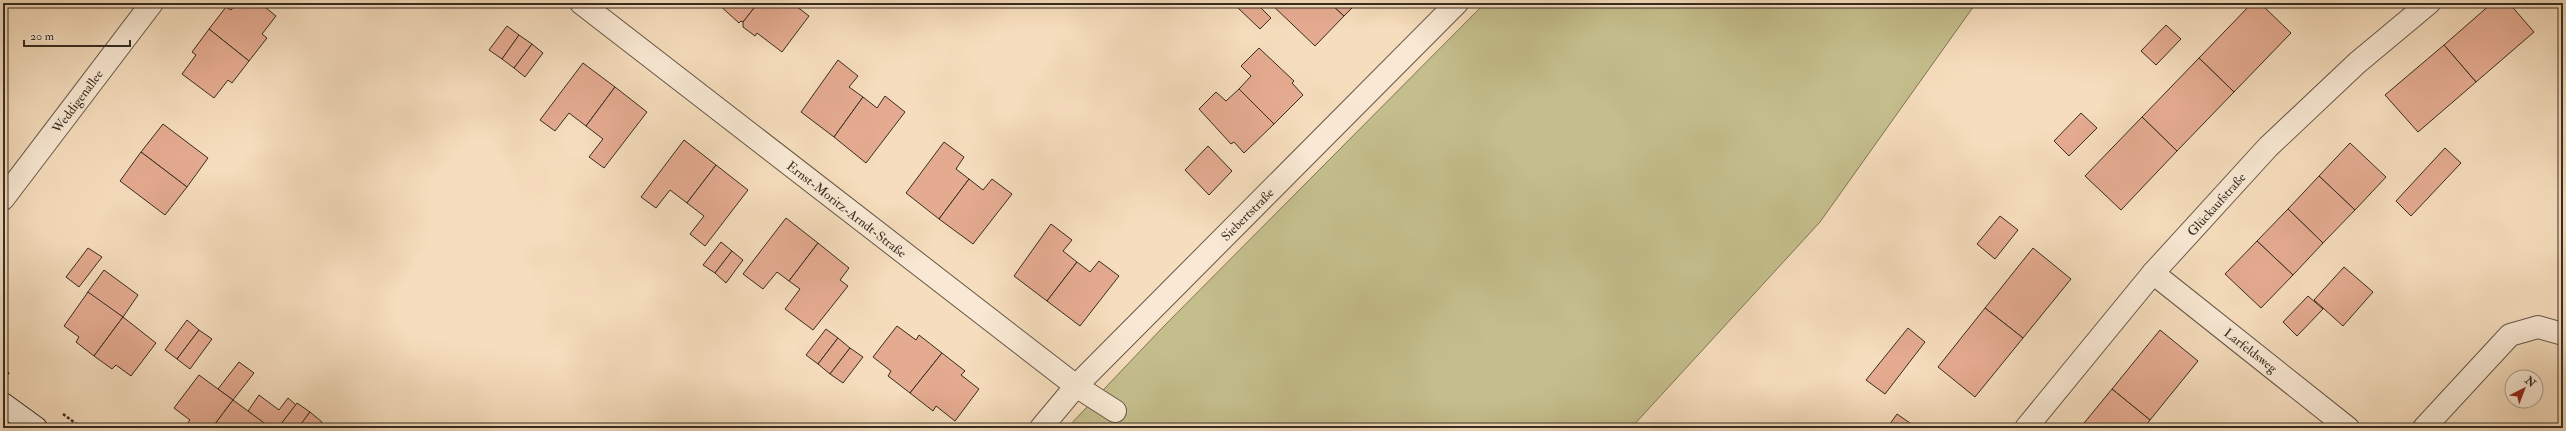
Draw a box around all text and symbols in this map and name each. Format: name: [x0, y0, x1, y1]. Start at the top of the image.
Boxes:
scale bar: [24, 22, 130, 48]
text: 20 m: [30, 29, 55, 44]
street label: Weddigenallee: [48, 66, 107, 137]
street label: Ernst-Moritz-Arndt-Straße: [783, 158, 910, 262]
street label: Glückaufstraße: [2184, 169, 2250, 240]
street label: Siebertstraße: [1218, 185, 1278, 244]
street label: Larfeldsweg: [2221, 325, 2281, 377]
north arrow: [2504, 369, 2544, 409]
text: N: [2522, 373, 2539, 391]

